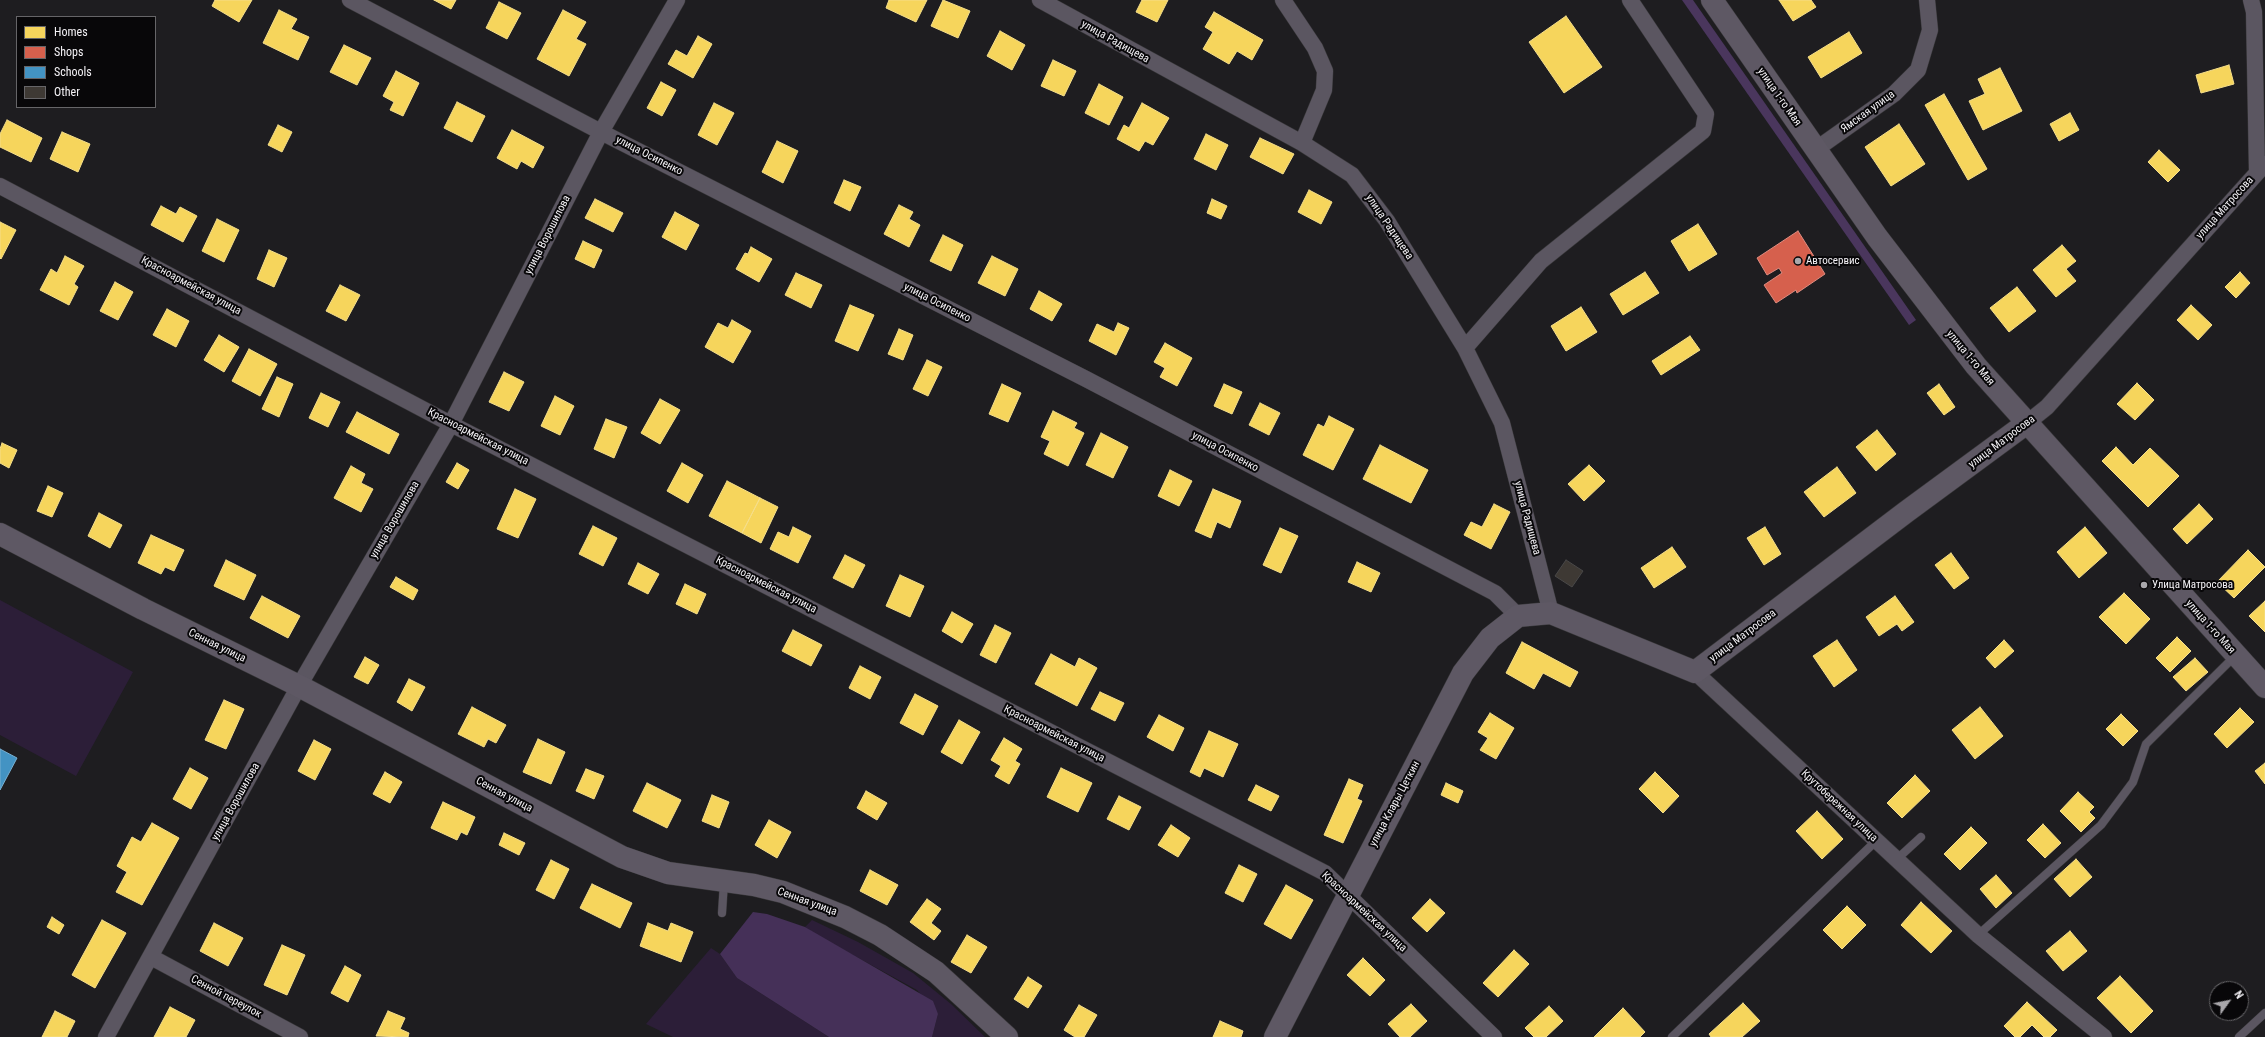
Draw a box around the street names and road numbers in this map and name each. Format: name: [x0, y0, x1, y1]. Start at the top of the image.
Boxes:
street label: улица Радищева: [1079, 18, 1151, 66]
street label: улица 1-го Мая: [1754, 65, 1804, 129]
street label: Ямская улица: [1838, 88, 1898, 136]
street label: улица Осипенко: [613, 133, 685, 179]
street label: улица Матросова: [2193, 174, 2257, 242]
street label: улица Радищева: [1362, 192, 1416, 262]
street label: улица Ворошилова: [522, 193, 574, 277]
street label: Красноармейская улица: [139, 254, 243, 318]
street label: улица Осипенко: [901, 280, 973, 326]
street label: улица 1-го Мая: [1943, 328, 1997, 388]
street label: Красноармейская улица: [425, 406, 531, 468]
street label: улица Матросова: [1966, 413, 2038, 471]
street label: улица Осипенко: [1189, 429, 1261, 475]
street label: улица Ворошилова: [368, 479, 422, 561]
street label: улица Радищева: [1511, 480, 1543, 556]
street label: Красноармейская улица: [713, 554, 819, 616]
street label: улица 1-го Мая: [2182, 597, 2238, 657]
street label: улица Матросова: [1707, 607, 1779, 665]
street label: Сенная улица: [186, 626, 248, 666]
street label: Красноармейская улица: [1001, 703, 1107, 765]
street label: улица Клары Цеткин: [1367, 759, 1423, 849]
street label: улица Ворошилова: [209, 761, 263, 843]
street label: Крутобережная улица: [1798, 767, 1880, 845]
street label: Сенная улица: [473, 775, 535, 815]
street label: Красноармейская улица: [1319, 869, 1409, 955]
street label: Сенная улица: [775, 885, 839, 919]
street label: Сенной переулок: [188, 973, 264, 1021]

